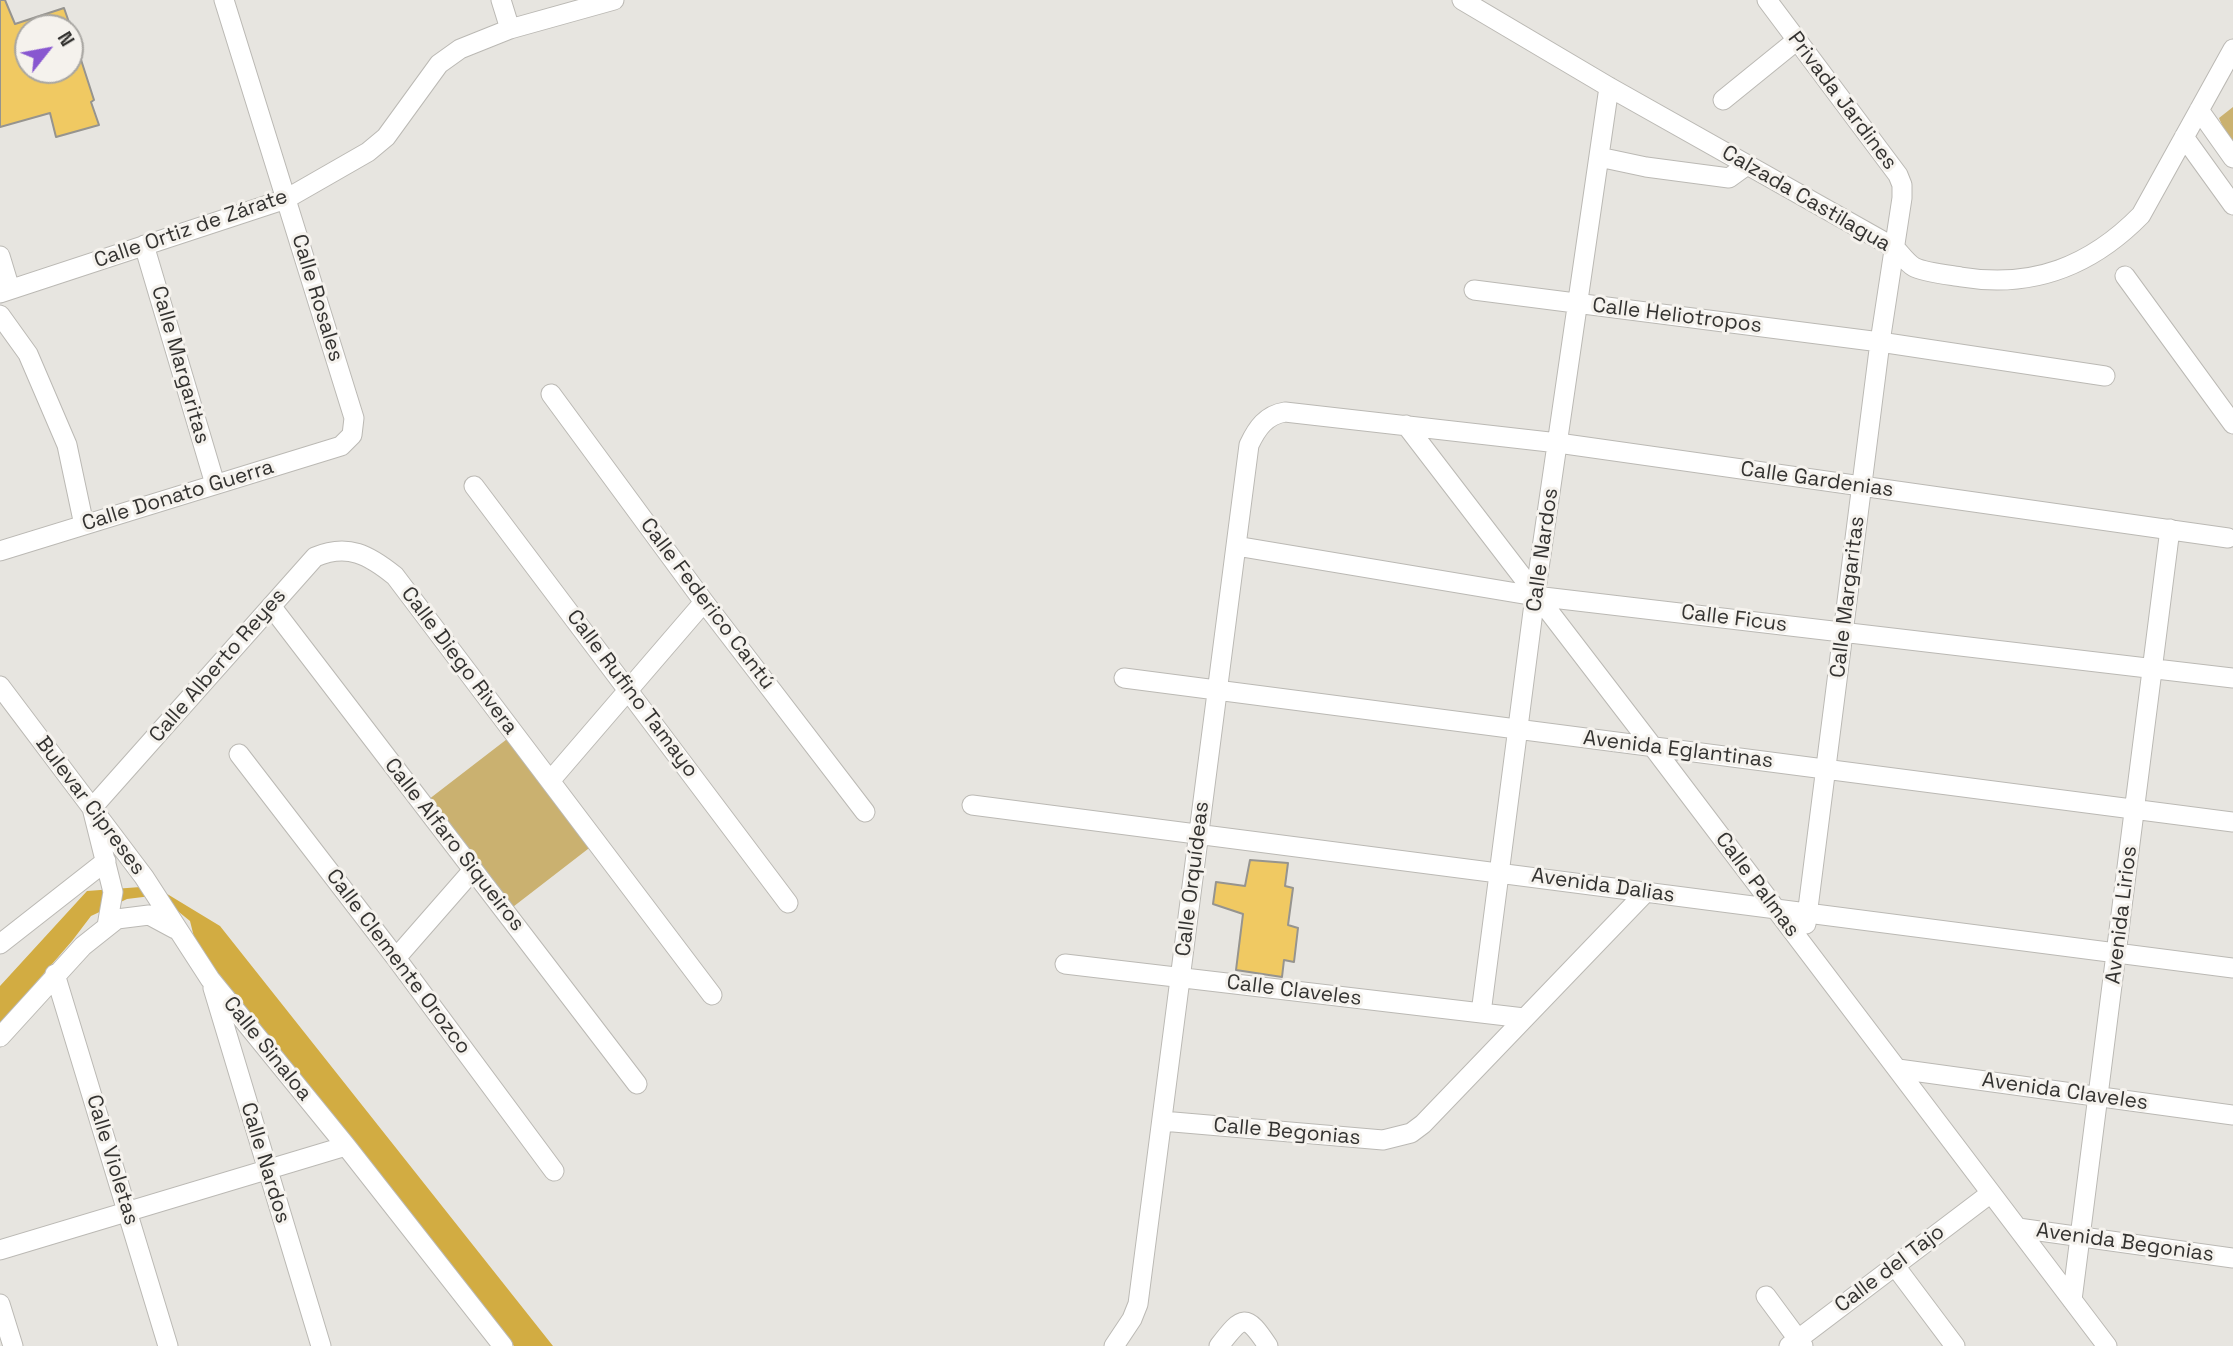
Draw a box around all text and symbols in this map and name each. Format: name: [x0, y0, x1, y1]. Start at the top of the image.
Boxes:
north arrow: [14, 14, 84, 84]
text: N: [52, 27, 80, 51]
street label: Privada Jardines: [1782, 27, 1902, 175]
street label: Calzada Castilagua: [1717, 140, 1895, 258]
street label: Calle Ortiz de Zárate: [91, 184, 291, 274]
street label: Calle Rosales: [286, 231, 348, 365]
street label: Calle Margaritas: [145, 283, 215, 447]
street label: Calle Heliotropos: [1591, 293, 1763, 339]
street label: Calle Donato Guerra: [79, 455, 277, 537]
street label: Calle Gardenias: [1739, 457, 1895, 503]
street label: Calle Nardos: [1522, 486, 1564, 614]
street label: Calle Federico Cantú: [634, 513, 780, 695]
street label: Calle Margaritas: [1826, 515, 1870, 679]
street label: Calle Diego Rivera: [395, 582, 523, 740]
street label: Calle Alberto Reyes: [144, 584, 292, 748]
street label: Calle Ficus: [1680, 600, 1788, 638]
street label: Calle Rufino Tamayo: [561, 605, 703, 783]
street label: Avenida Eglantinas: [1582, 726, 1774, 774]
street label: Bulevar Cipreses: [30, 732, 150, 880]
street label: Calle Alfaro Siqueiros: [379, 753, 529, 937]
street label: Calle Orquídeas: [1171, 800, 1215, 958]
street label: Calle Palmas: [1710, 828, 1804, 942]
street label: Avenida Lirios: [2101, 845, 2143, 985]
street label: Avenida Dalias: [1530, 863, 1676, 909]
street label: Calle Clemente Orozco: [320, 865, 476, 1059]
street label: Calle Claveles: [1225, 970, 1363, 1012]
street label: Calle Sinaloa: [217, 992, 317, 1106]
street label: Avenida Claveles: [1980, 1068, 2150, 1116]
street label: Calle Violetas: [80, 1092, 144, 1228]
street label: Calle Nardos: [235, 1100, 295, 1226]
street label: Calle Begonias: [1212, 1113, 1362, 1151]
street label: Avenida Begonias: [2035, 1218, 2215, 1268]
street label: Calle del Tajo: [1830, 1220, 1950, 1318]

